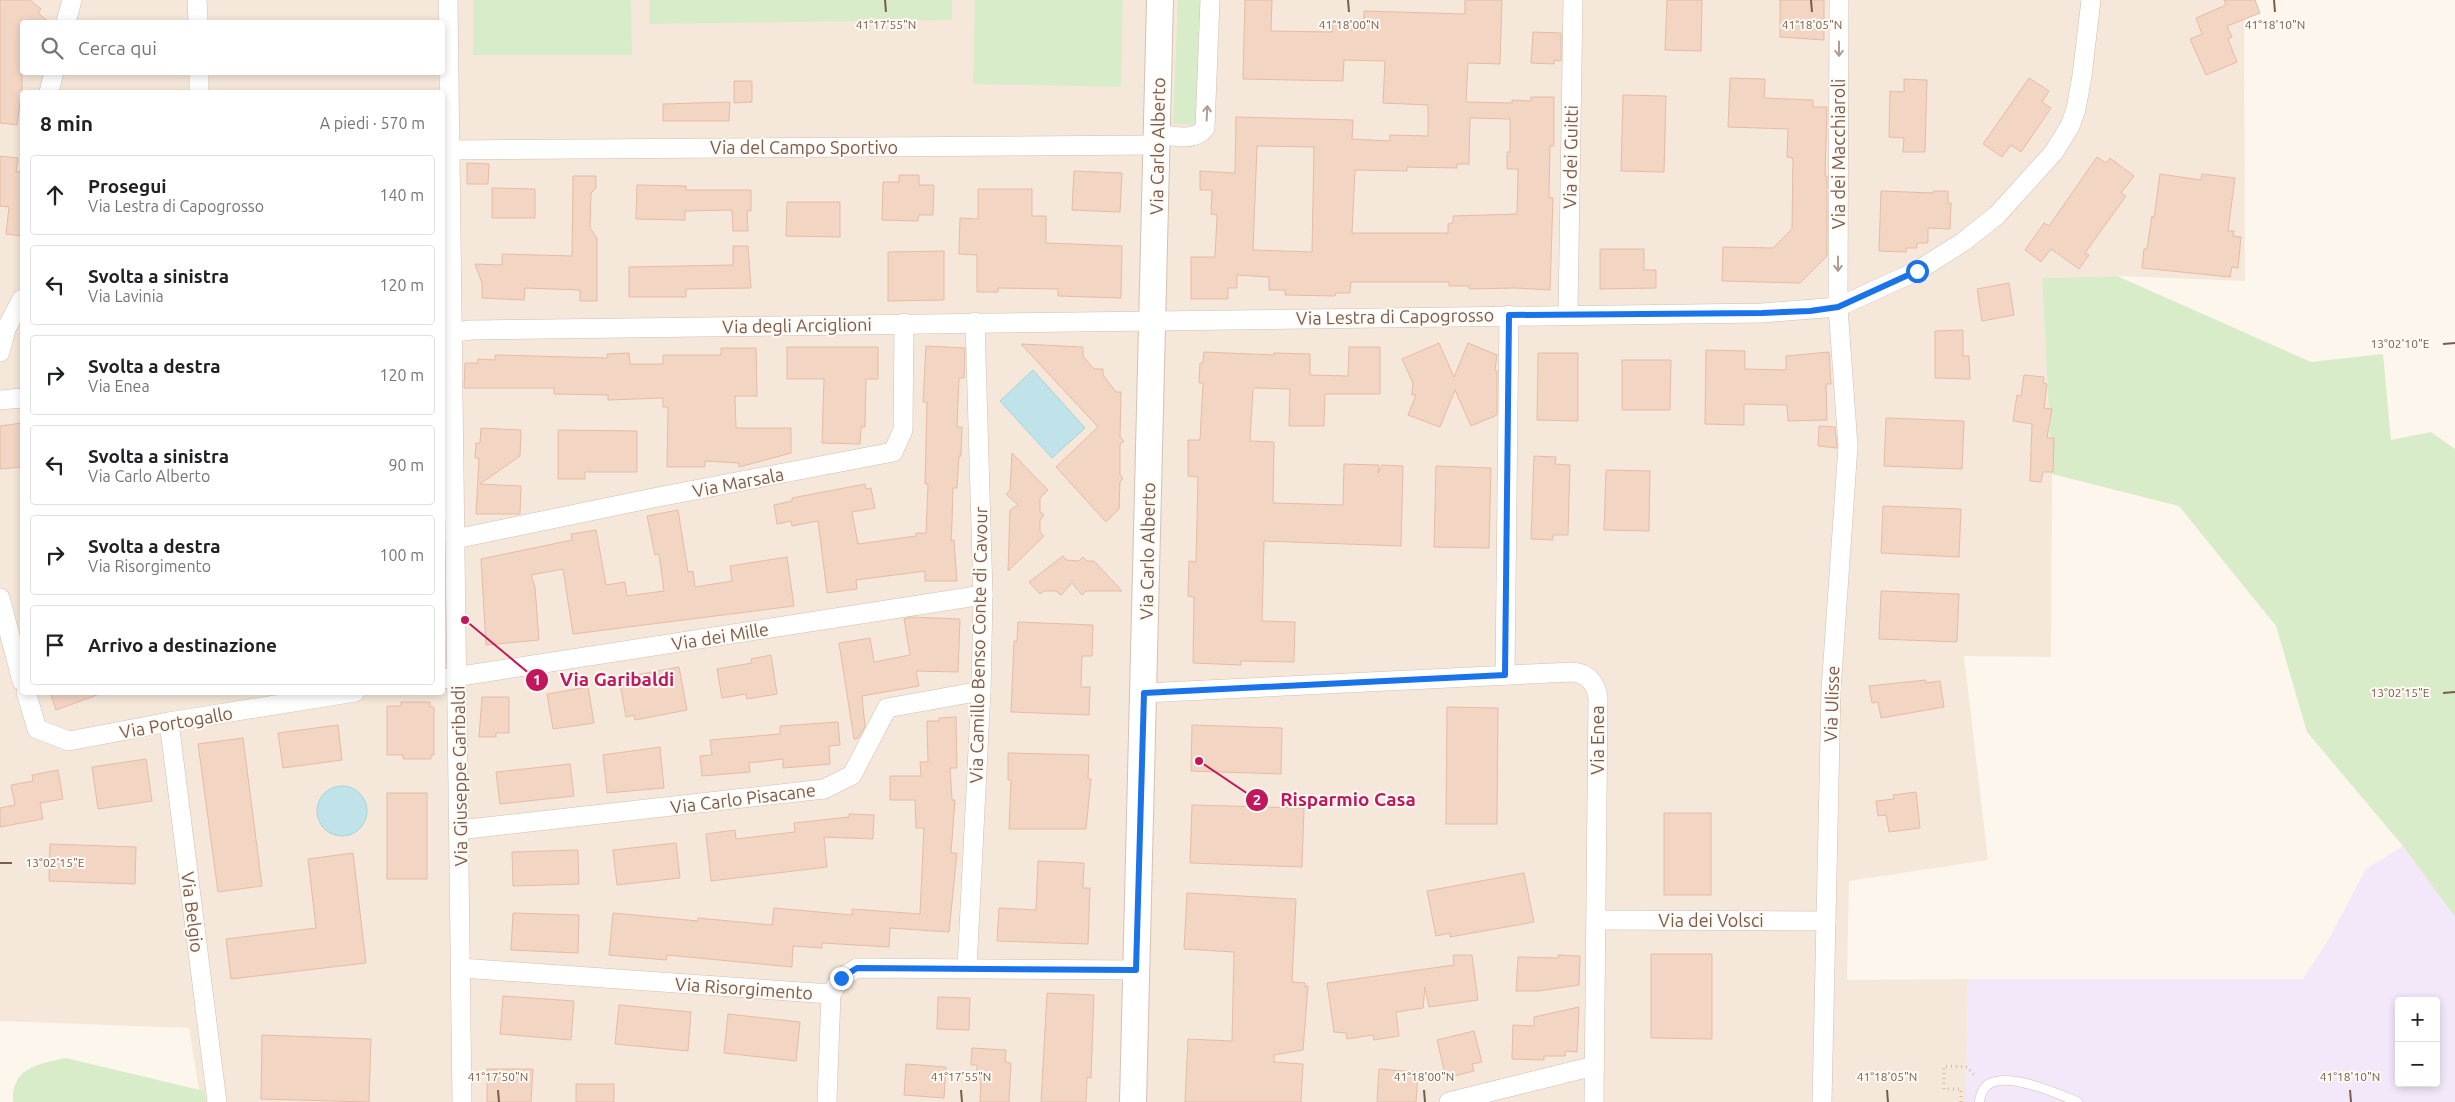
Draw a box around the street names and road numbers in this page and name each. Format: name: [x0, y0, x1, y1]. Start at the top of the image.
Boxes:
street label: Via Carlo Alberto: [1146, 77, 1168, 215]
street label: Via dei Macchiaroli: [1828, 79, 1848, 229]
street label: Via dei Guitti: [1559, 105, 1581, 209]
street label: Via del Campo Sportivo: [710, 137, 898, 157]
street label: Via Lestra di Capogrosso: [1296, 304, 1494, 328]
street label: Via degli Arciglioni: [722, 314, 872, 336]
street label: Via Marsala: [691, 463, 785, 501]
street label: Via Carlo Alberto: [1136, 482, 1158, 620]
street label: Via Camillo Benso Conte di Cavour: [966, 506, 990, 784]
street label: Via dei Mille: [670, 618, 770, 654]
street label: Via Ulisse: [1820, 665, 1842, 743]
street label: Via Giuseppe Garibaldi: [447, 685, 471, 867]
street label: Via Portogallo: [118, 702, 234, 742]
street label: Via Enea: [1587, 705, 1607, 775]
street label: Via Carlo Pisacane: [669, 779, 817, 817]
street label: Via Belgio: [178, 871, 208, 953]
street label: Via dei Volsci: [1658, 910, 1764, 930]
street label: Via Risorgimento: [674, 973, 814, 1003]

